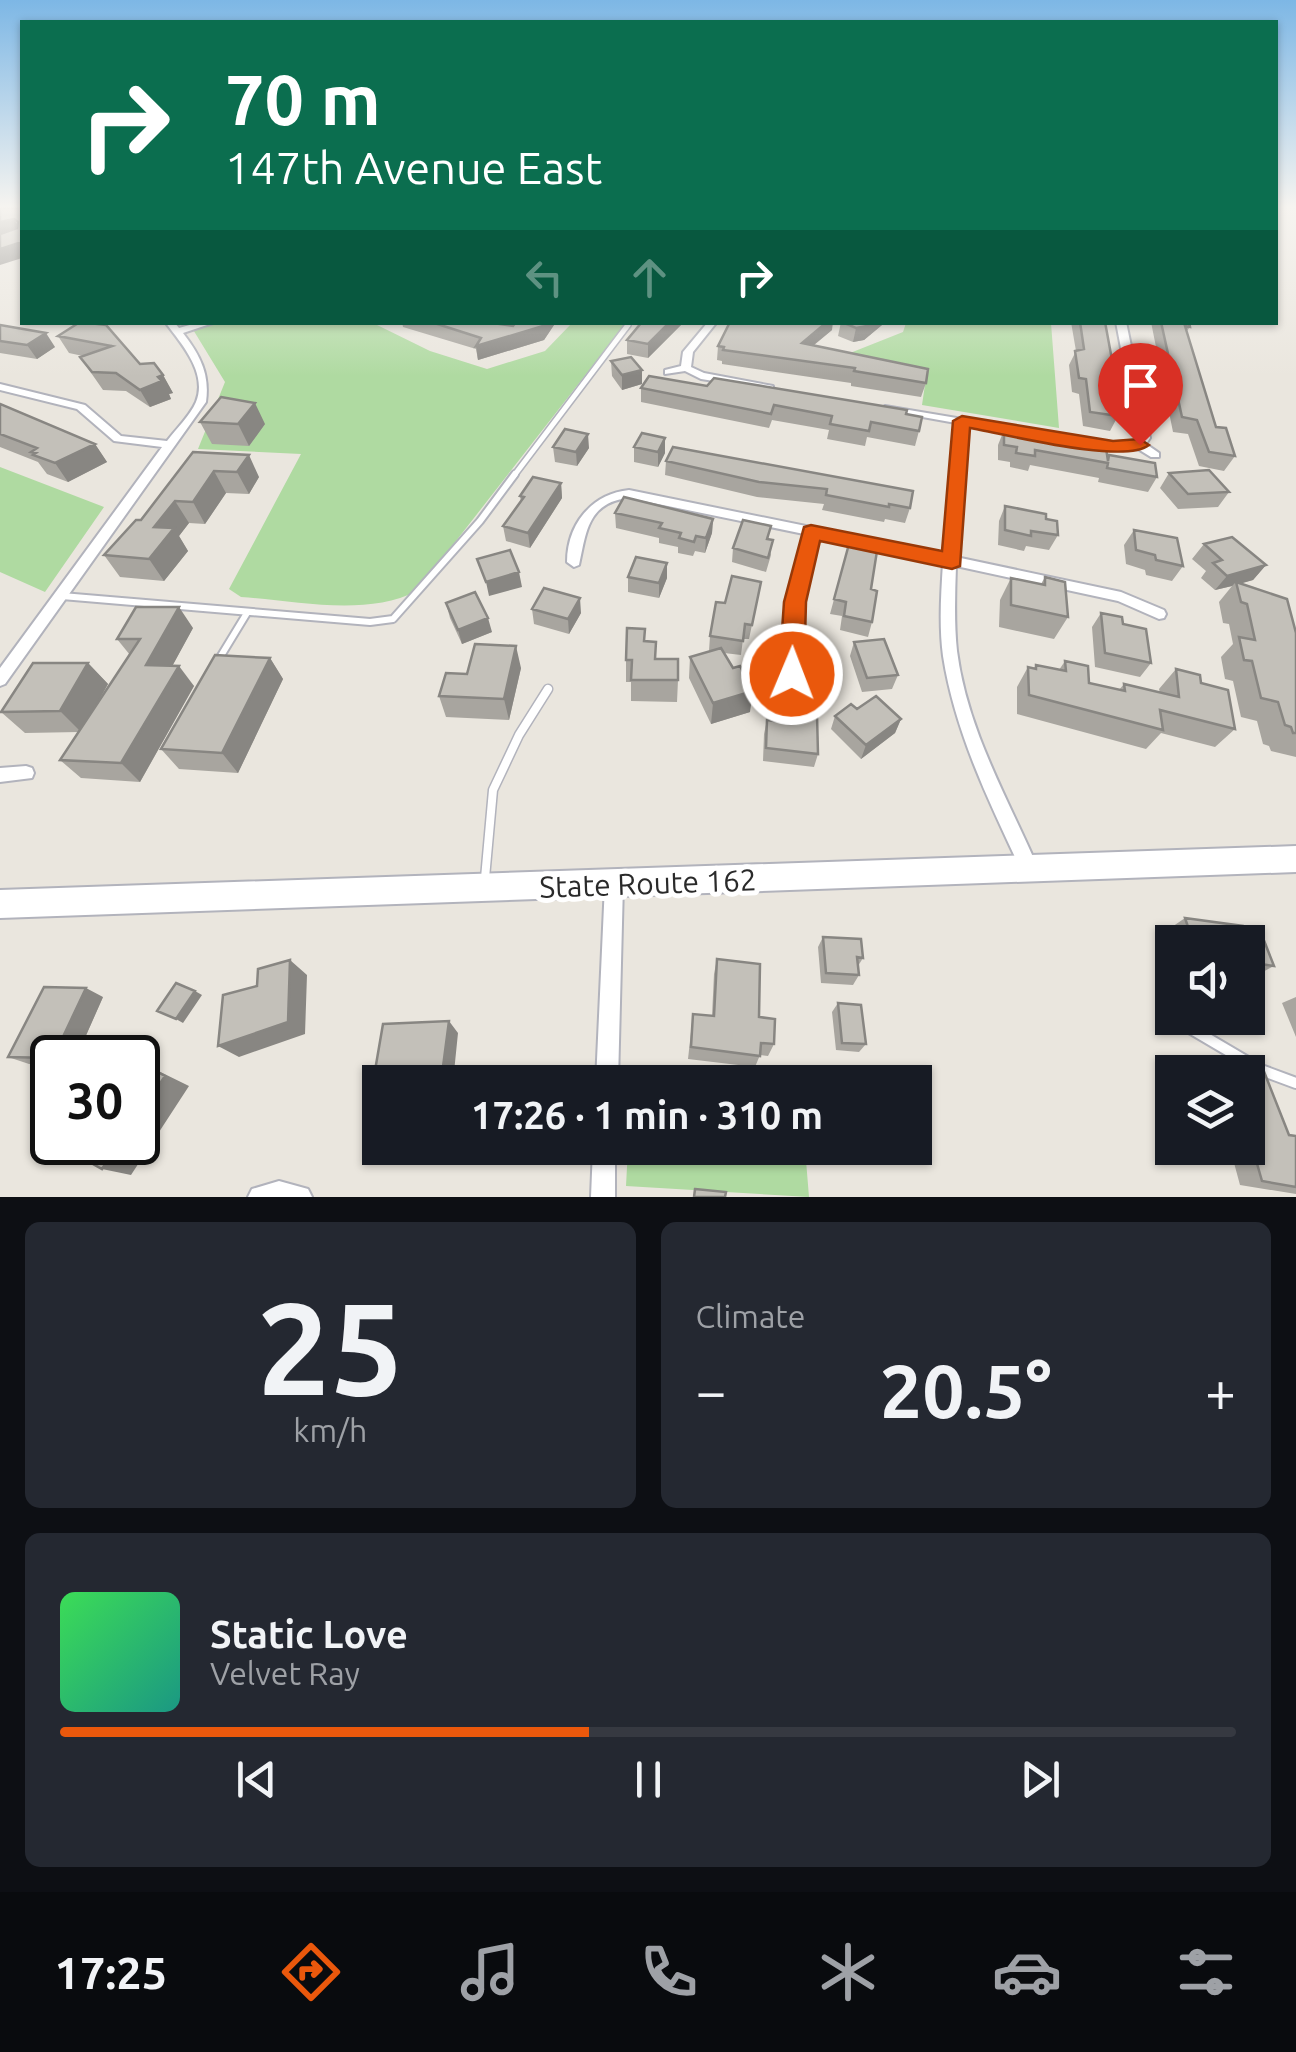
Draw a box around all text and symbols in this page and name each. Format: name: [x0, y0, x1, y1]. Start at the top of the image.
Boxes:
icon: right: [60, 60, 190, 190]
text: 70 m: [225, 60, 381, 138]
text: 147th Avenue East: [225, 142, 602, 193]
icon: left: [517, 250, 572, 305]
icon: ahead: [622, 250, 677, 305]
icon: right: [727, 250, 782, 305]
pin: [1098, 343, 1183, 446]
icon: arrive: [1113, 358, 1168, 413]
position arrow: [740, 622, 844, 726]
street label: State Route 162: [539, 862, 757, 904]
map controls: [1155, 925, 1265, 1165]
button: sound: [1155, 925, 1265, 1035]
speed limit sign: 30: [30, 1035, 160, 1165]
button: layers: [1155, 1055, 1265, 1165]
text: 17:26 · 1 min · 310 m: [471, 1094, 823, 1136]
text: 25: [257, 1274, 404, 1420]
text: Climate: [696, 1298, 806, 1334]
text: 20.5°: [880, 1348, 1052, 1432]
text: −: [696, 1360, 727, 1421]
text: +: [1205, 1360, 1236, 1421]
text: km/h: [293, 1412, 367, 1448]
text: Static Love: [210, 1613, 408, 1655]
text: Velvet Ray: [210, 1655, 360, 1691]
icon: previous: [229, 1752, 284, 1807]
icon: pause: [621, 1752, 676, 1807]
icon: next: [1013, 1752, 1068, 1807]
icon: directions: [276, 1937, 346, 2007]
icon: music: [455, 1937, 525, 2007]
icon: phone: [634, 1937, 704, 2007]
icon: climate: [813, 1937, 883, 2007]
icon: car: [992, 1937, 1062, 2007]
icon: filters: [1171, 1937, 1241, 2007]
text: 17:25: [55, 1947, 167, 1998]

